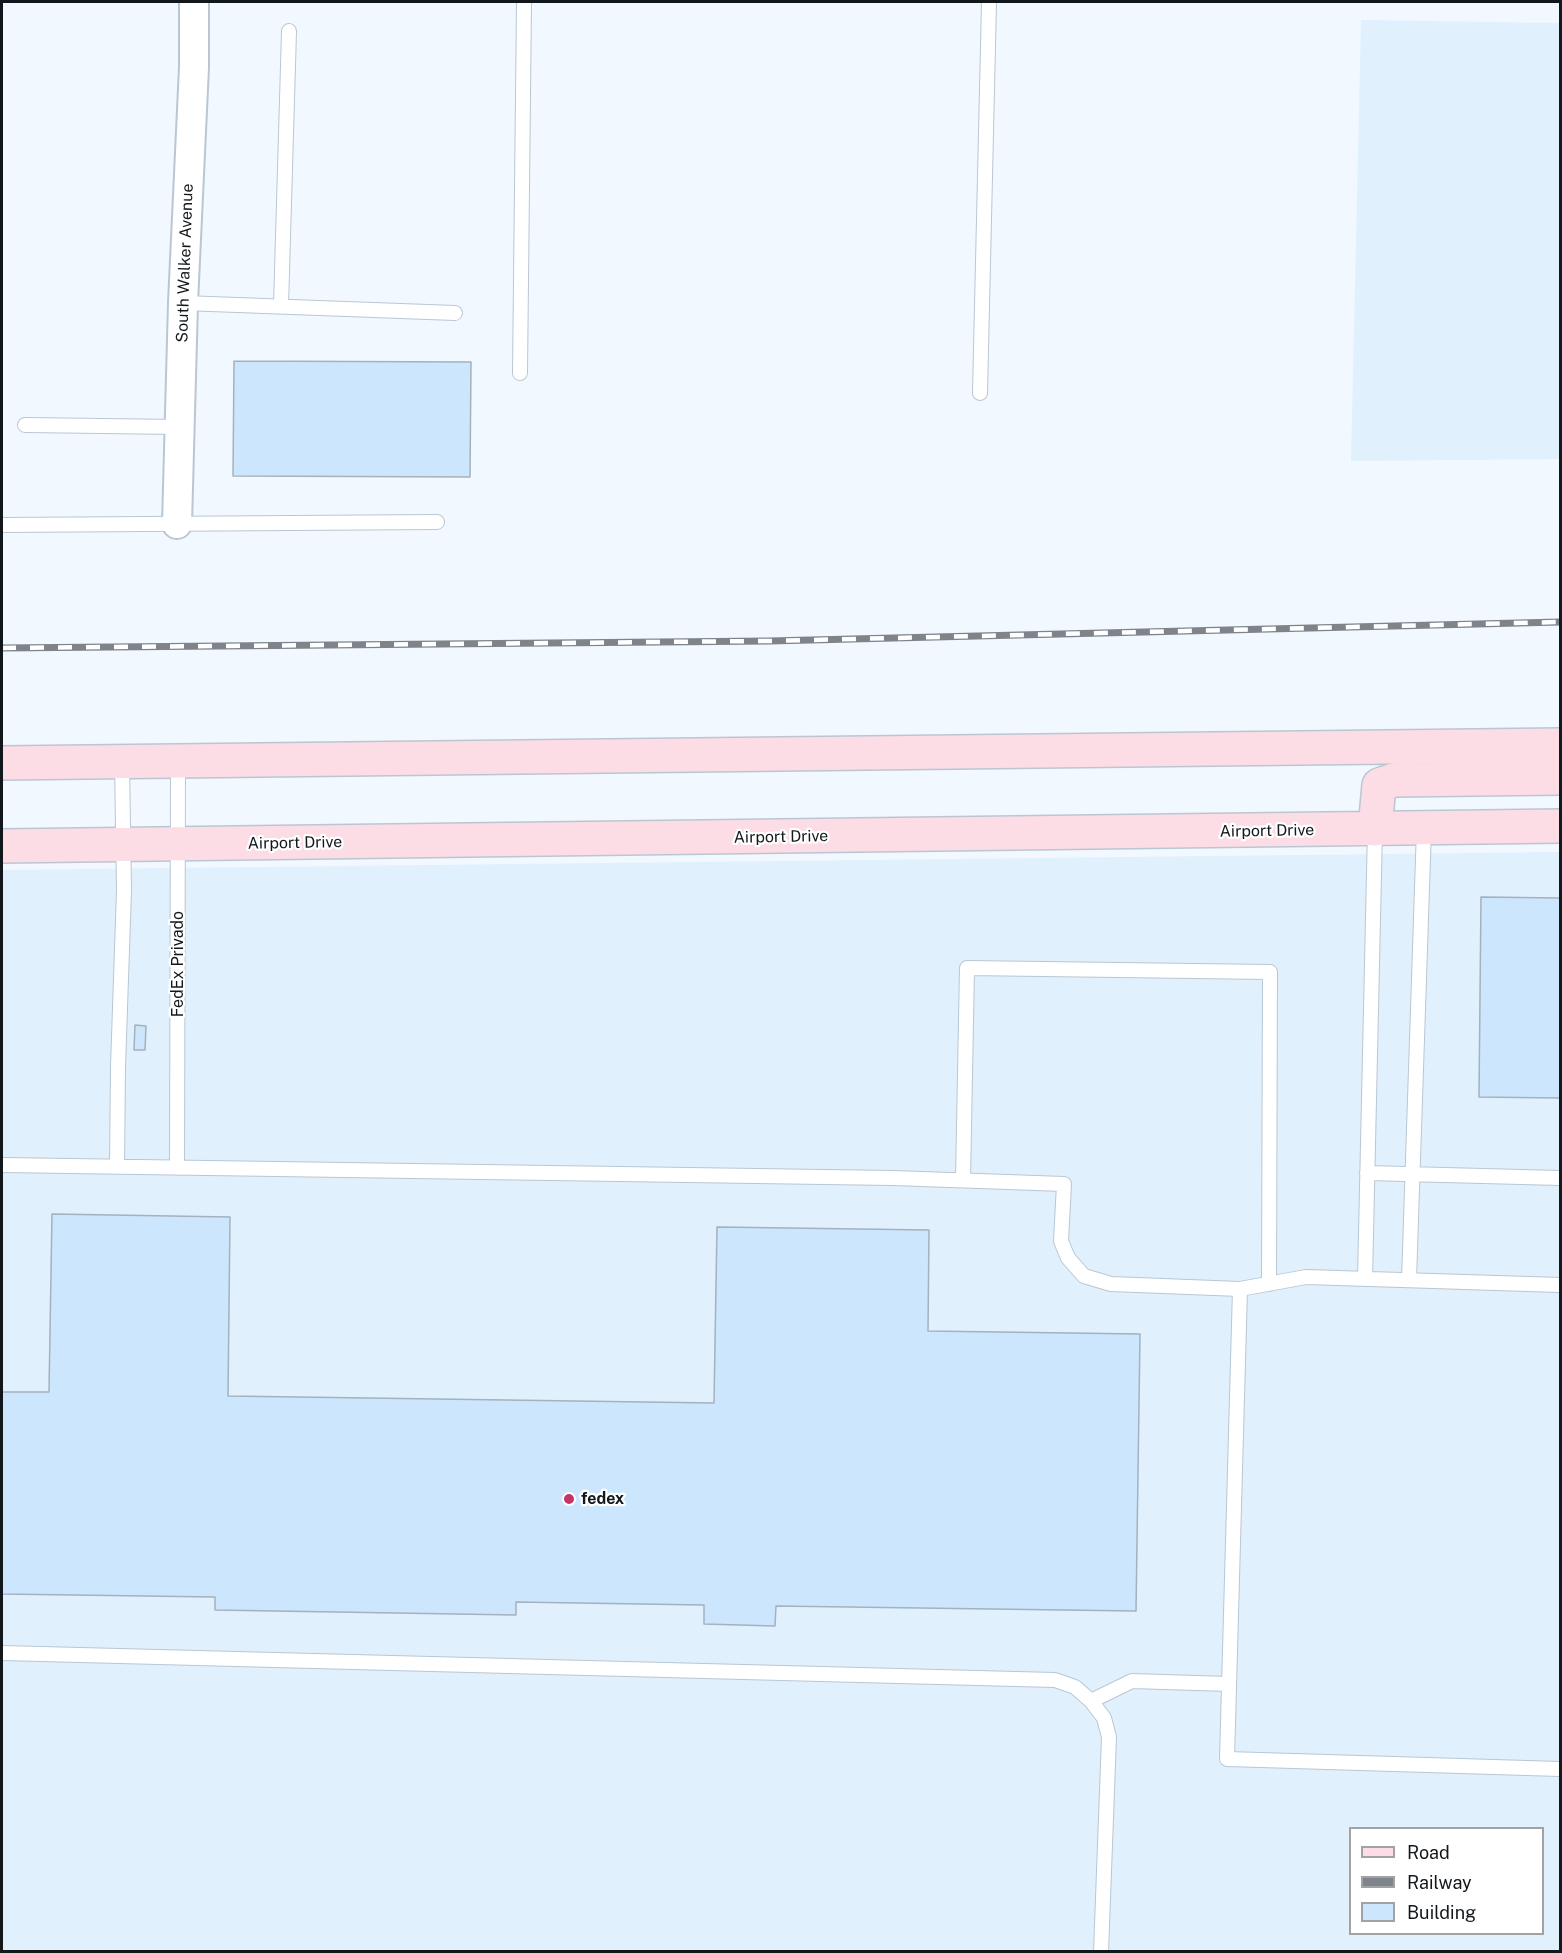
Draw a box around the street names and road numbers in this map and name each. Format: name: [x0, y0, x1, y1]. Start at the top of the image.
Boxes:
street label: South Walker Avenue: [173, 183, 197, 343]
street label: Airport Drive: [1220, 821, 1314, 841]
street label: Airport Drive: [734, 827, 828, 847]
street label: Airport Drive: [248, 833, 342, 853]
street label: FedEx Privado: [168, 911, 188, 1017]

